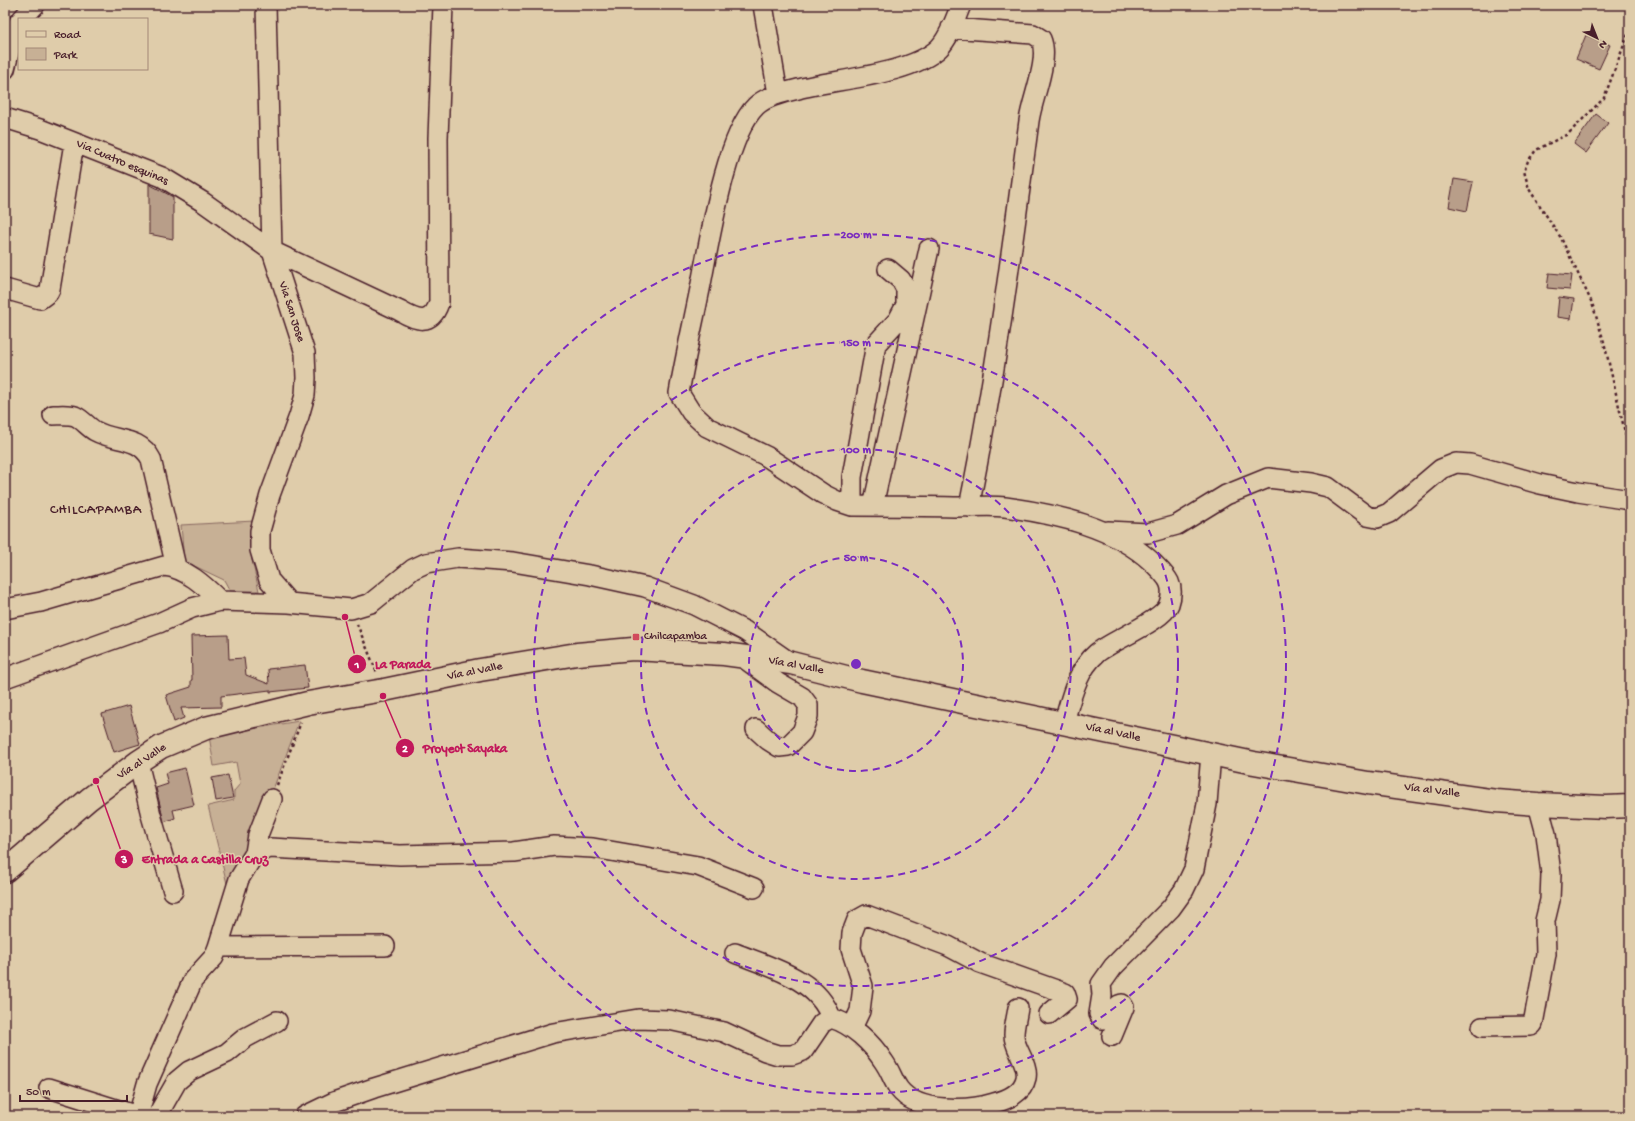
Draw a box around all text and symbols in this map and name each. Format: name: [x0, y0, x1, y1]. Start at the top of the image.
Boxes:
legend: [18, 18, 148, 70]
north arrow: [1577, 18, 1617, 58]
text: Road: [54, 29, 81, 43]
text: N: [1596, 37, 1609, 51]
text: Park: [53, 49, 79, 63]
street label: Via Cuatro esquinas: [73, 137, 171, 189]
text: 200 m: [841, 229, 872, 243]
street label: Via San Jose: [274, 279, 308, 345]
text: 150 m: [840, 337, 871, 351]
text: 100 m: [840, 444, 871, 458]
district label: CHILCAPAMBA: [50, 502, 142, 519]
text: 50 m: [844, 552, 869, 566]
place label: Chilcapamba: [644, 630, 707, 644]
marker: Chilcapamba: [631, 632, 641, 642]
callout: La Parada: [347, 651, 439, 676]
street label: Vía al Valle: [766, 654, 825, 678]
centre of rings: [849, 657, 863, 671]
text: La Parada: [375, 658, 432, 673]
text: 1: [354, 659, 360, 673]
street label: Vía al Valle: [445, 660, 504, 684]
street label: Vía al Valle: [1083, 720, 1143, 746]
callout: Proyect Sayaka: [395, 735, 515, 760]
street label: Vía al Valle: [114, 741, 170, 784]
text: Proyect Sayaka: [422, 742, 508, 757]
text: 2: [402, 743, 408, 757]
street label: Vía al Valle: [1402, 781, 1461, 801]
callout: Entrada a Castilla Cruz: [114, 846, 276, 871]
text: Entrada a Castilla Cruz: [142, 853, 269, 868]
text: 3: [120, 854, 127, 868]
scale bar: [20, 1077, 127, 1103]
text: 50 m: [26, 1086, 51, 1100]

